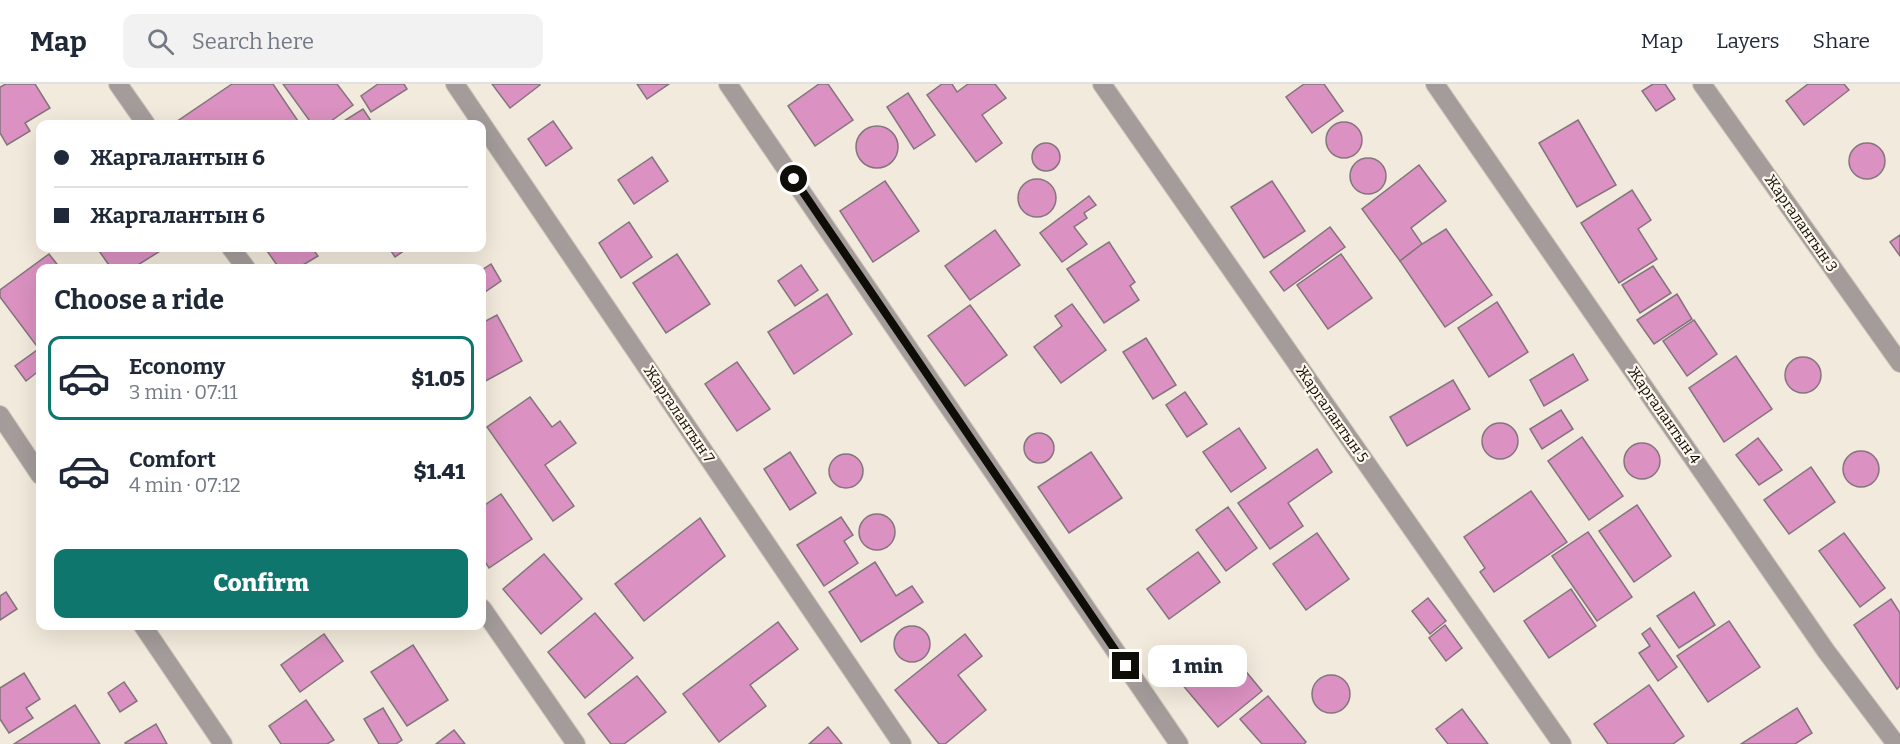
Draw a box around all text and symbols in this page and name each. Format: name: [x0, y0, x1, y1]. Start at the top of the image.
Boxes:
search box: [123, 14, 543, 68]
text: Map: [30, 25, 87, 58]
icon: search: [144, 25, 177, 58]
text: Search here: [192, 28, 314, 55]
text: Map: [1641, 28, 1683, 54]
text: Layers: [1716, 28, 1780, 54]
text: Share: [1813, 28, 1870, 54]
text: Жаргалантын 6: [90, 144, 265, 171]
route start: [780, 165, 807, 192]
street label: Жаргалантын 3: [1761, 171, 1841, 275]
text: Жаргалантын 6: [90, 202, 265, 229]
text: Choose a ride: [54, 284, 224, 316]
icon: car: [57, 351, 111, 405]
text: Economy: [129, 353, 225, 380]
street label: Жаргалантын 7: [640, 362, 719, 467]
street label: Жаргалантын 5: [1292, 362, 1372, 466]
street label: Жаргалантын 4: [1624, 363, 1704, 467]
text: $1.05: [411, 365, 465, 392]
text: 3 min · 07:11: [129, 380, 238, 404]
icon: car: [57, 444, 111, 498]
text: Comfort: [129, 446, 216, 473]
text: $1.41: [414, 458, 465, 485]
text: 4 min · 07:12: [129, 473, 241, 497]
button: Confirm: [54, 549, 468, 618]
callout: 1 min: [1147, 645, 1246, 687]
route end: [1112, 652, 1139, 679]
text: 1 min: [1172, 654, 1223, 678]

